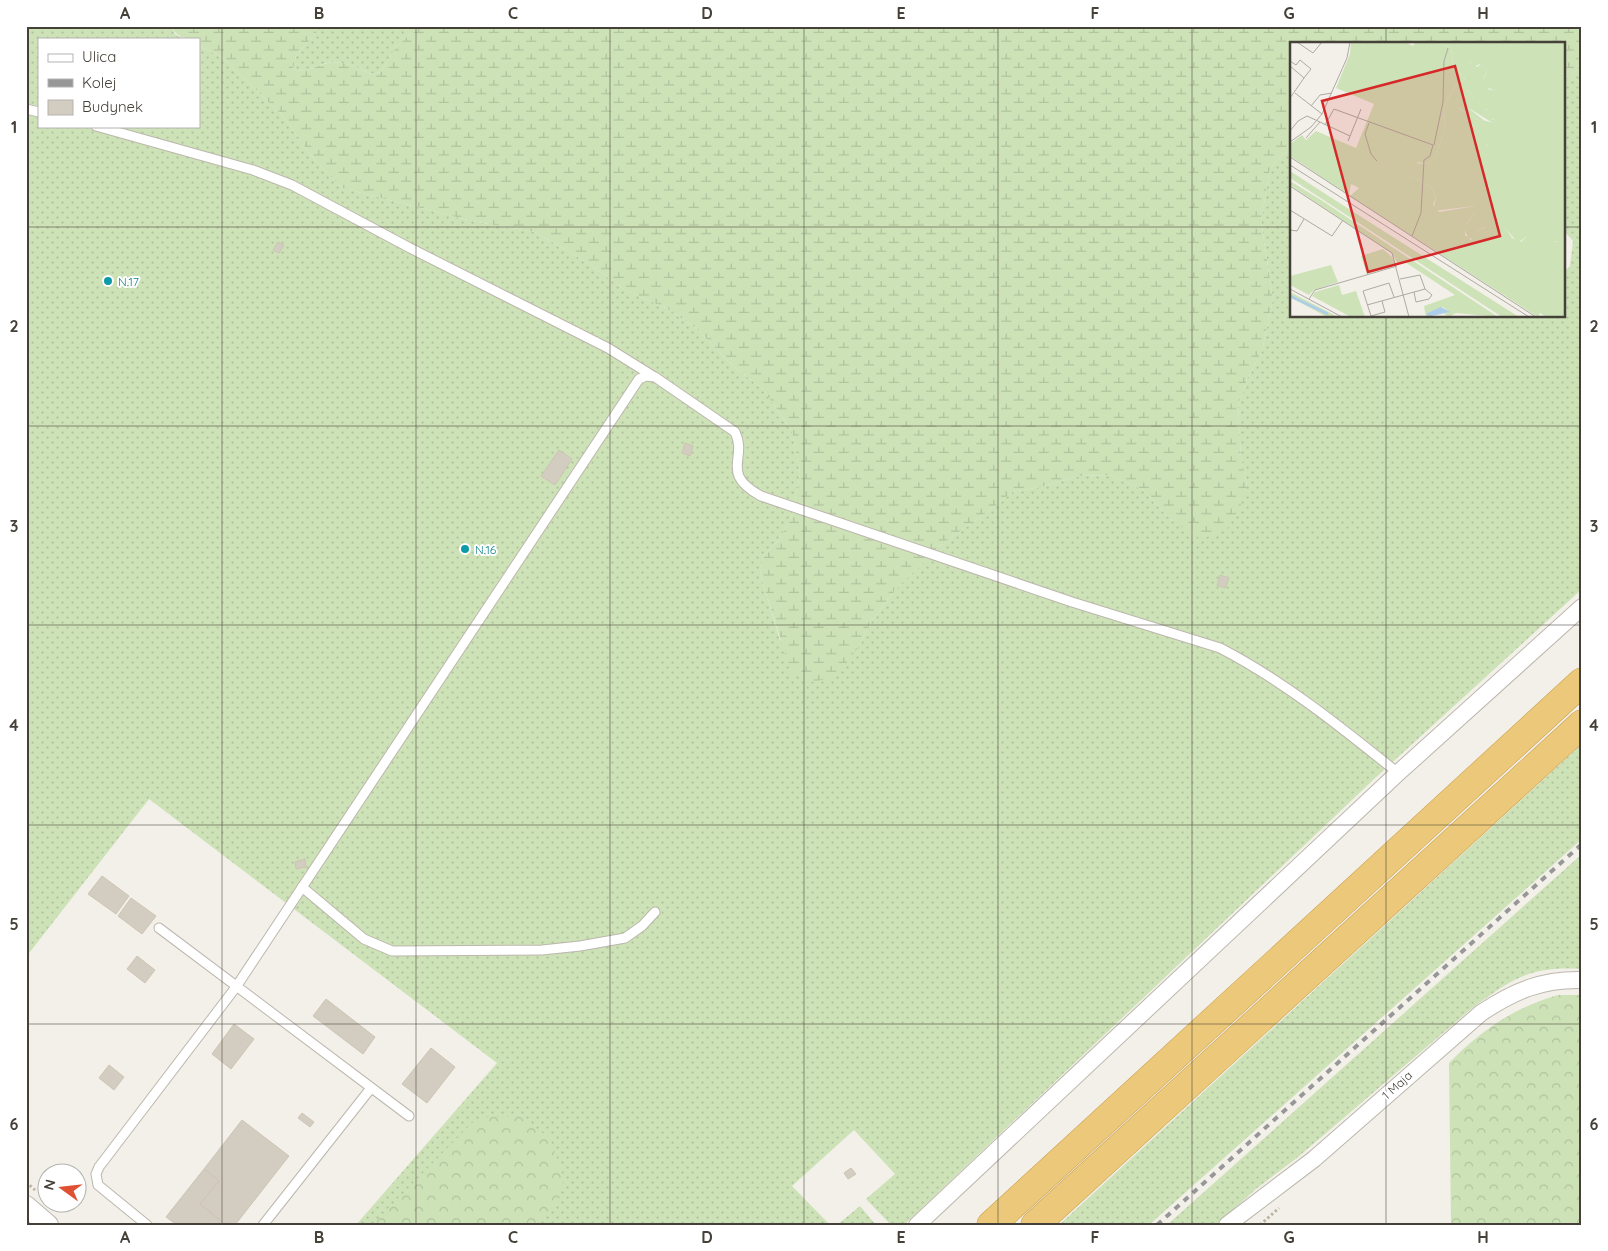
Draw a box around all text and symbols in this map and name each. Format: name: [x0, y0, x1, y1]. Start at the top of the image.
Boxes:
text: A: [120, 3, 131, 23]
text: B: [314, 3, 324, 23]
text: C: [508, 3, 518, 23]
text: D: [701, 3, 713, 23]
text: E: [896, 3, 906, 23]
text: F: [1091, 3, 1100, 23]
text: G: [1283, 3, 1295, 23]
text: H: [1477, 3, 1489, 23]
legend: [38, 38, 200, 128]
inset map: [1290, 42, 1566, 318]
text: Ulica: [82, 47, 116, 66]
text: Kolej: [82, 73, 117, 92]
text: Budynek: [82, 97, 143, 116]
text: 1: [11, 117, 17, 137]
text: 1: [1591, 117, 1597, 137]
place label: N.17: [118, 274, 139, 289]
marker: N.17: [102, 275, 114, 287]
text: 2: [9, 316, 19, 336]
text: 2: [1589, 316, 1599, 336]
text: 3: [10, 516, 18, 536]
text: 3: [1590, 516, 1598, 536]
place label: N.16: [475, 542, 497, 557]
marker: N.16: [459, 543, 471, 555]
text: 4: [9, 715, 19, 735]
text: 4: [1589, 715, 1599, 735]
text: 5: [9, 914, 19, 934]
text: 5: [1589, 914, 1599, 934]
street label: 1 Maja: [1379, 1068, 1415, 1102]
text: 6: [10, 1114, 19, 1134]
text: 6: [1590, 1114, 1599, 1134]
north arrow: [38, 1164, 88, 1214]
text: N: [39, 1177, 59, 1192]
text: A: [120, 1227, 131, 1247]
text: B: [314, 1227, 324, 1247]
text: C: [508, 1227, 518, 1247]
text: D: [701, 1227, 713, 1247]
text: E: [896, 1227, 906, 1247]
text: F: [1091, 1227, 1100, 1247]
text: G: [1283, 1227, 1295, 1247]
text: H: [1477, 1227, 1489, 1247]

